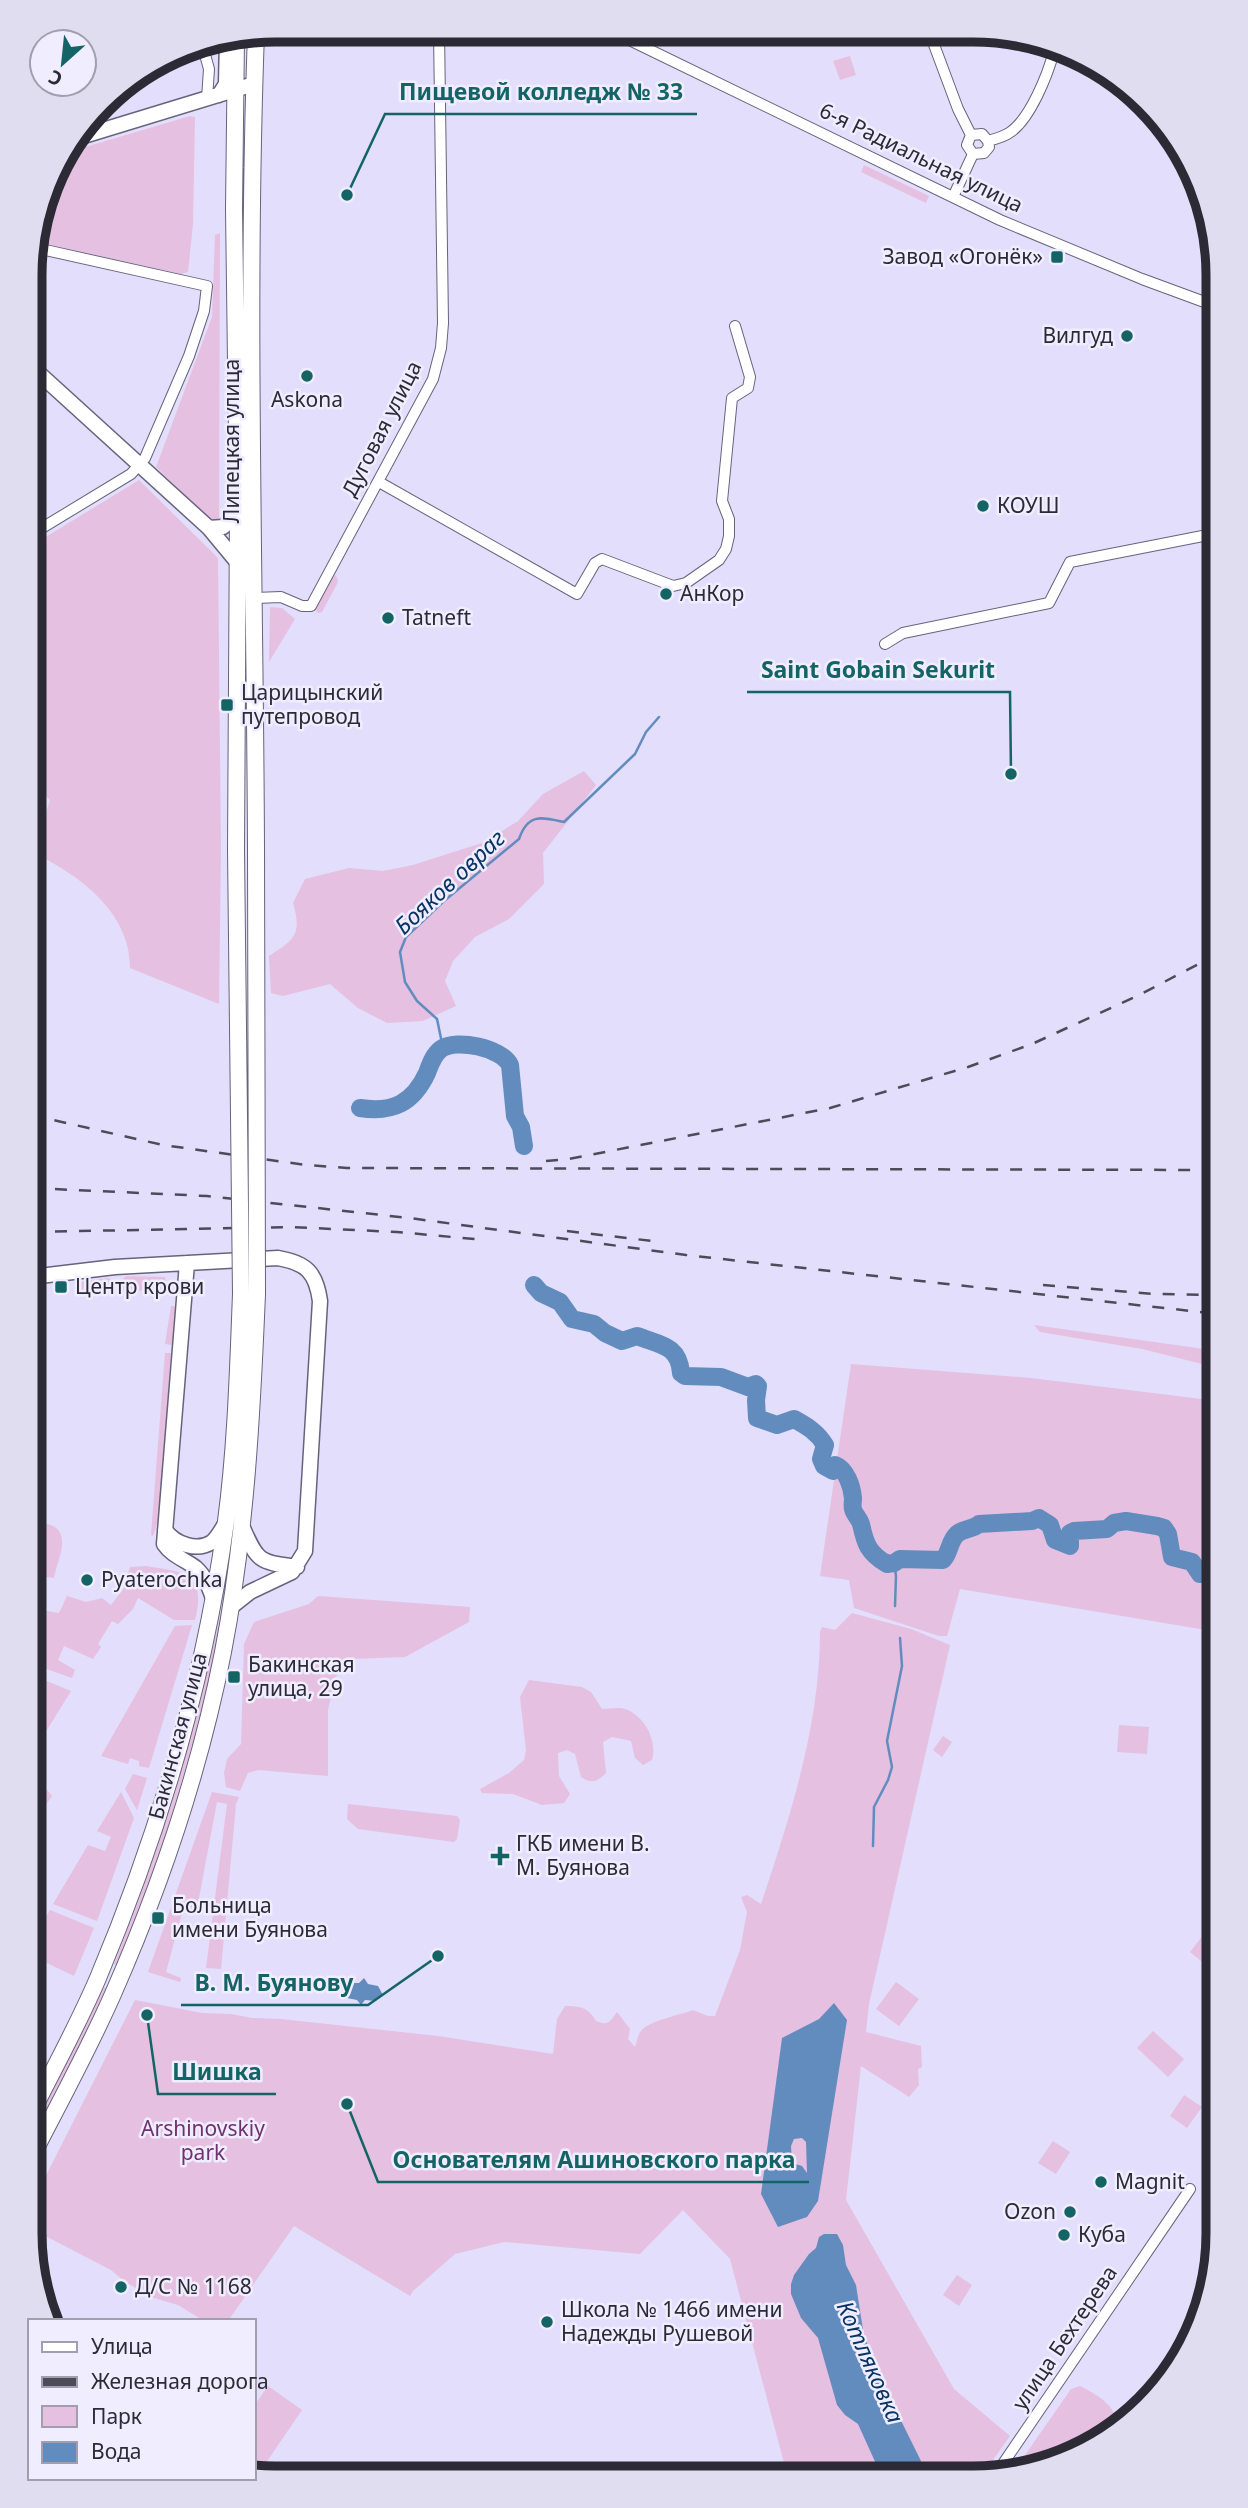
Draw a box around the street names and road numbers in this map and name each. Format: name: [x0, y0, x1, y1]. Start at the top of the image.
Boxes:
street label: 6-я Радиальная улица: [815, 96, 1028, 219]
street label: Дуговая улица: [335, 356, 427, 501]
street label: Липецкая улица: [217, 359, 245, 523]
street label: Бакинская улица: [141, 1649, 213, 1822]
street label: улица Бехтерева: [1005, 2260, 1123, 2415]

